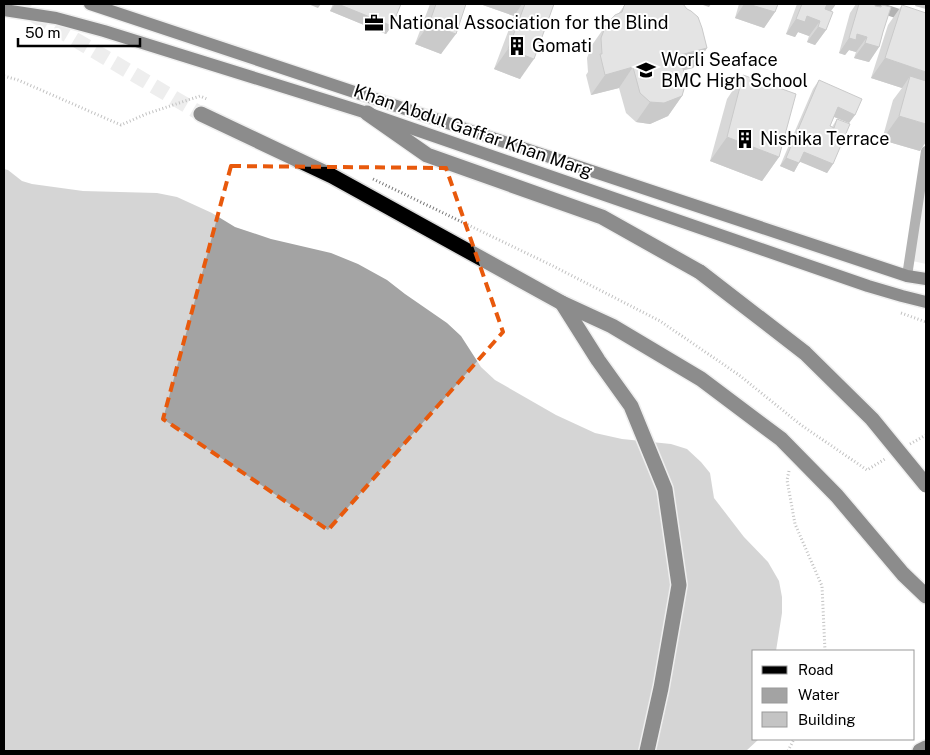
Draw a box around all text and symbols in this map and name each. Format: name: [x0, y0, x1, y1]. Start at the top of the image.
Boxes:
office icon: National Association for the Blind: [363, 12, 385, 34]
place label: National Association for the Blind: [389, 12, 668, 33]
scale bar: [18, 15, 140, 47]
text: 50 m: [25, 24, 60, 41]
building icon: Gomati: [506, 35, 528, 57]
place label: Gomati: [532, 35, 592, 56]
place label: Worli Seaface BMC High School: [661, 49, 808, 91]
school or university icon: Worli Seaface BMC High School: [635, 59, 657, 81]
street label: Khan Abdul Gaffar Khan Marg: [351, 80, 595, 181]
building icon: Nishika Terrace: [734, 128, 756, 150]
place label: Nishika Terrace: [760, 128, 890, 149]
legend: [752, 650, 915, 740]
text: Road: [798, 661, 834, 678]
text: Water: [798, 686, 840, 703]
text: Building: [798, 711, 856, 728]

